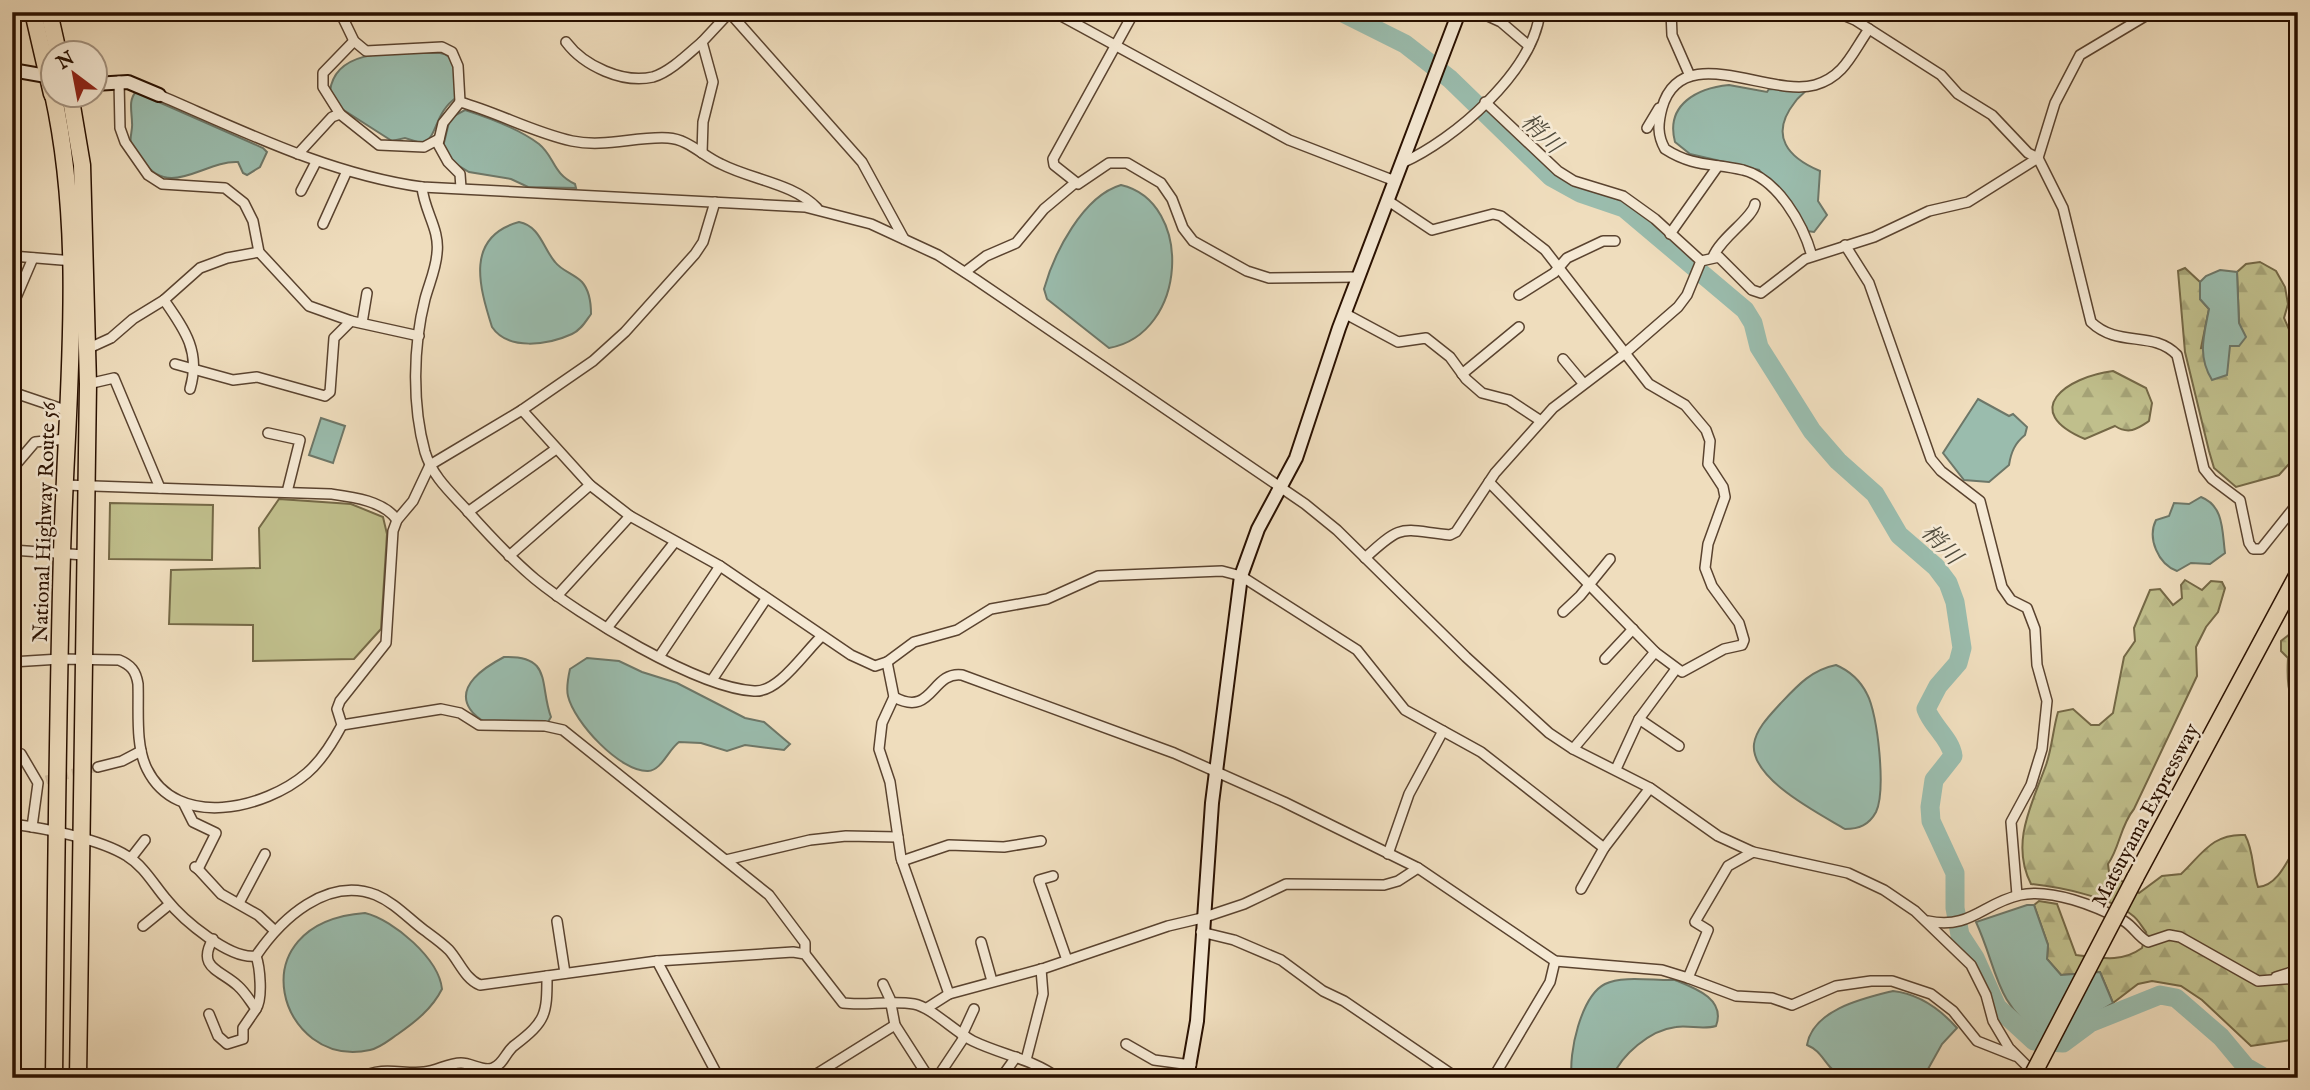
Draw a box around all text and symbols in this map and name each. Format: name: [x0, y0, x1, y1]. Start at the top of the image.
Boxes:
north arrow: [38, 38, 108, 108]
text: N: [52, 46, 80, 76]
water label: 梢川: [1514, 108, 1570, 163]
street label: National Highway Route 56: [28, 400, 63, 643]
water label: 梢川: [1915, 518, 1969, 574]
street label: Matsuyama Expressway: [2086, 718, 2207, 912]

